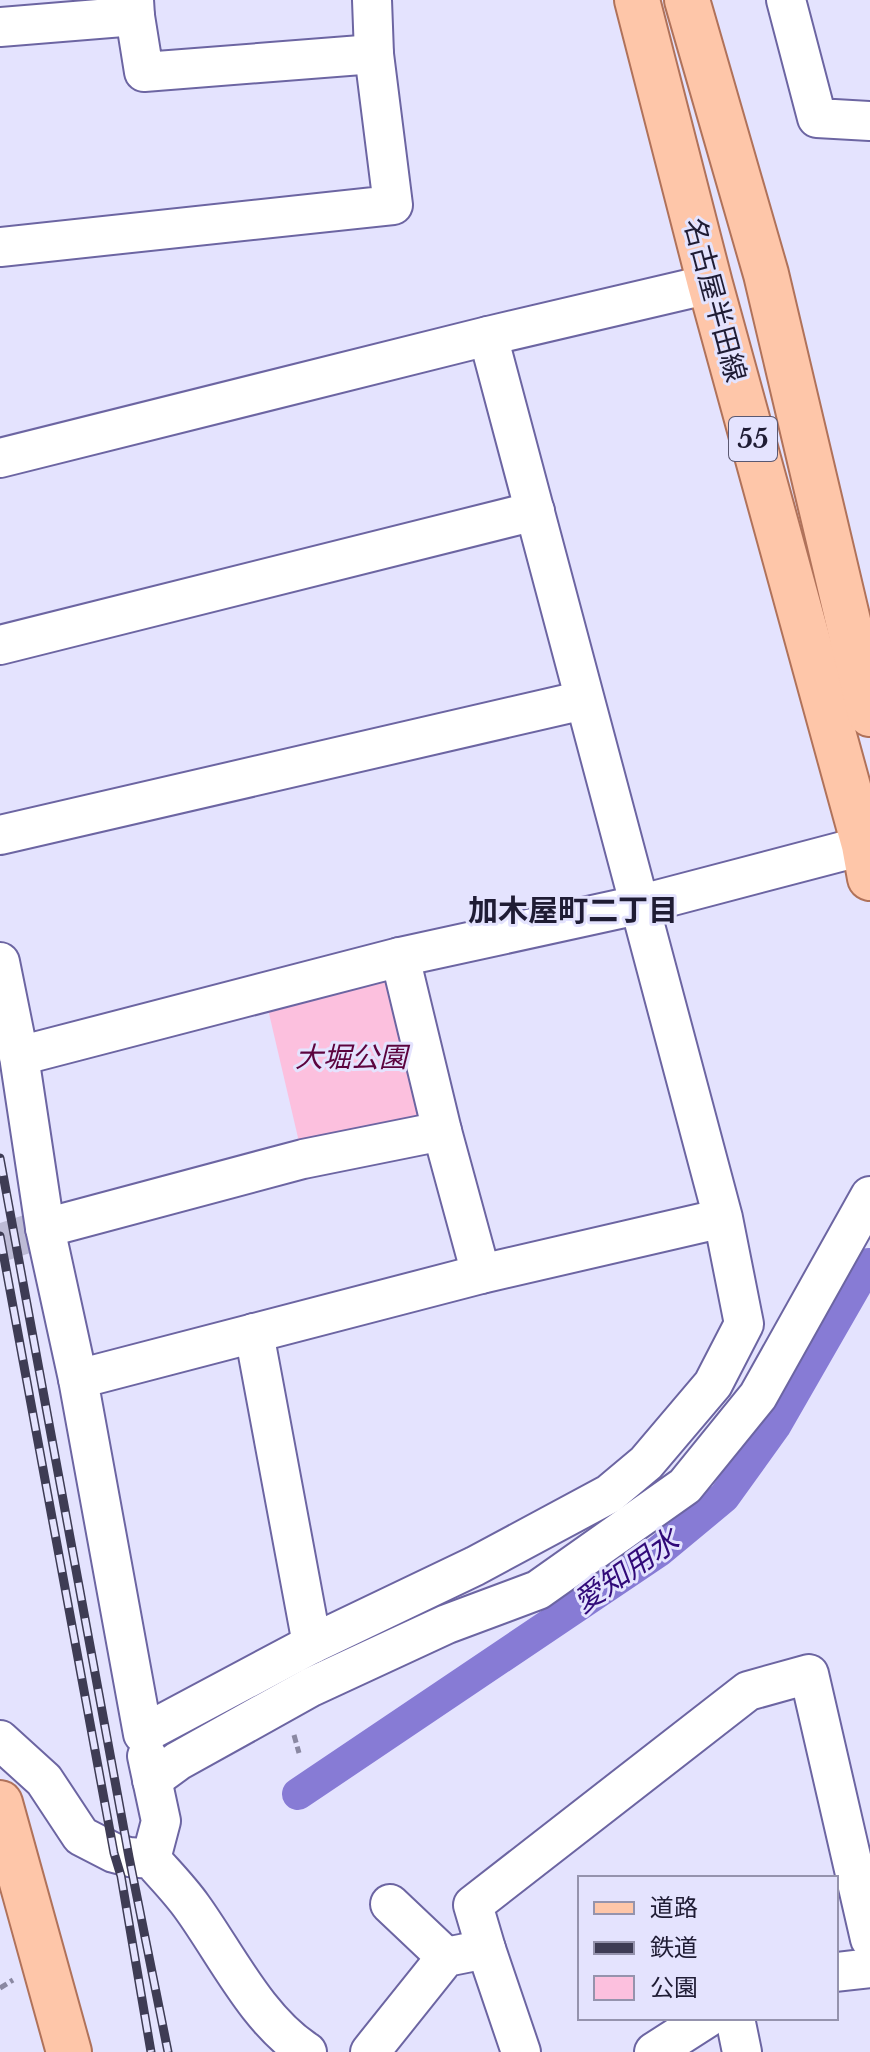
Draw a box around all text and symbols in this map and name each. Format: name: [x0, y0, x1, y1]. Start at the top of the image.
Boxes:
street label: 名古屋半田線: [676, 214, 754, 386]
road number: 55: [729, 417, 777, 461]
district label: 加木屋町二丁目: [468, 892, 678, 929]
park label: 大堀公園: [295, 1040, 411, 1075]
water label: 愛知用水: [566, 1520, 688, 1621]
legend: [578, 1876, 838, 2020]
text: 道路: [650, 1893, 698, 1922]
text: 鉄道: [650, 1933, 698, 1962]
text: 公園: [650, 1973, 698, 2002]

